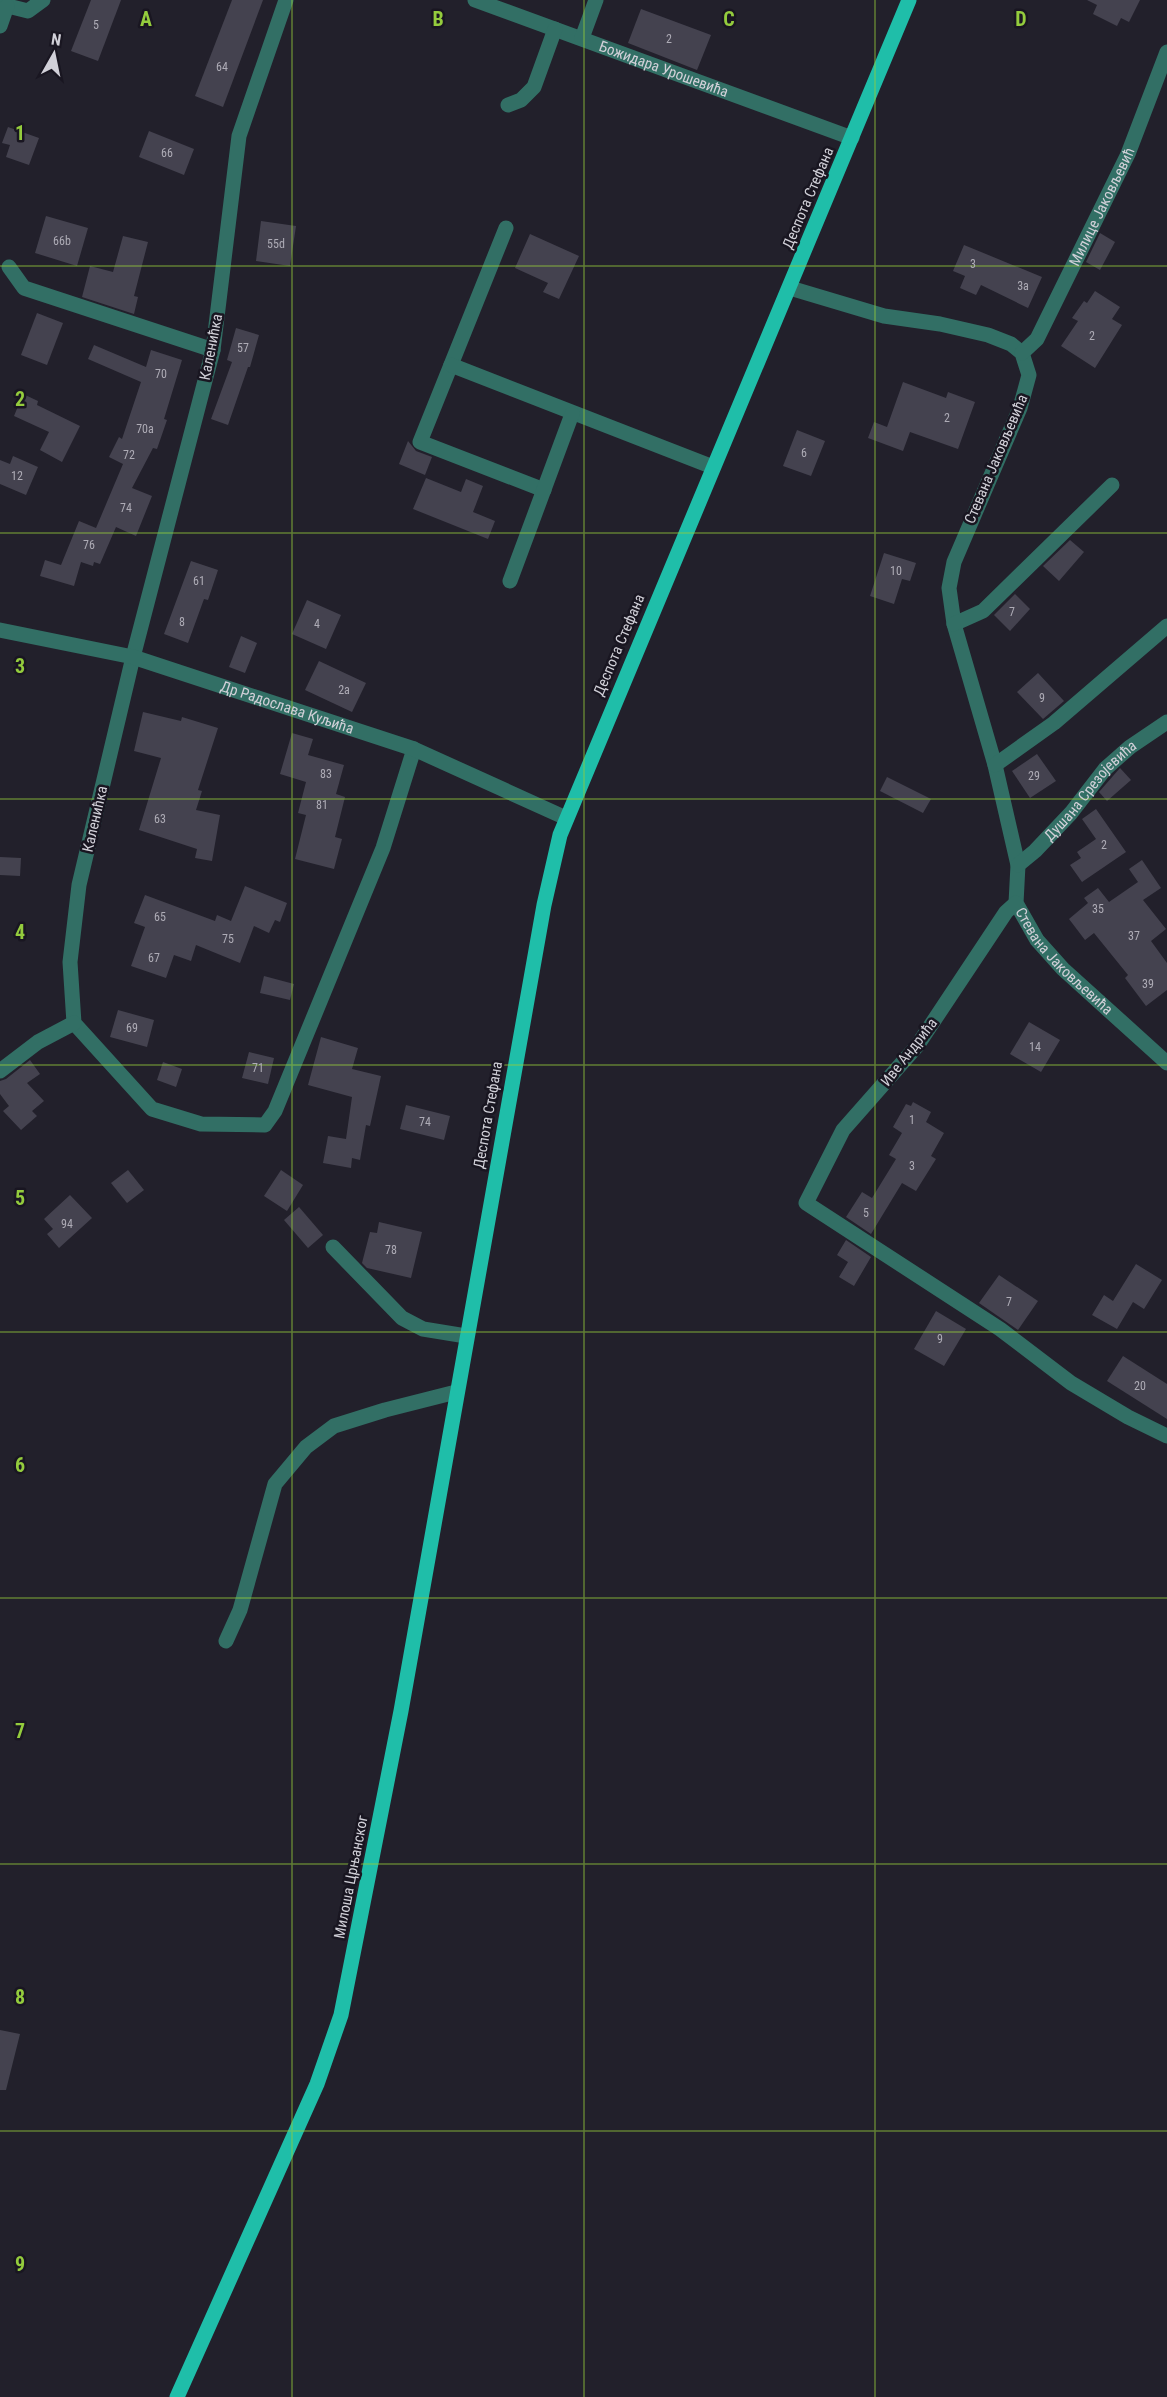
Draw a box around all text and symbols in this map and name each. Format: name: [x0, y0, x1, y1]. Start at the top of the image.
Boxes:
text: A: [140, 7, 152, 31]
text: B: [432, 7, 444, 31]
text: C: [723, 7, 735, 31]
text: D: [1015, 7, 1027, 31]
house number: 5: [93, 18, 99, 32]
north arrow: [24, 24, 84, 84]
text: N: [50, 30, 63, 50]
house number: 2: [666, 32, 672, 46]
street label: Божидара Урошевића: [597, 37, 731, 101]
house number: 64: [216, 60, 228, 74]
text: 1: [15, 121, 25, 145]
street label: Деспота Стефана: [779, 145, 837, 251]
street label: Милице Јаковљевић: [1065, 145, 1139, 269]
house number: 66: [161, 146, 173, 160]
house number: 66b: [53, 234, 71, 248]
house number: 55d: [267, 237, 285, 251]
house number: 3: [970, 257, 976, 271]
house number: 3a: [1017, 279, 1029, 293]
street label: Каленићка: [196, 312, 226, 382]
house number: 2: [1089, 329, 1095, 343]
house number: 57: [237, 341, 249, 355]
house number: 70: [155, 367, 167, 381]
text: 2: [15, 387, 25, 411]
street label: Стевана Јаковљевића: [961, 392, 1031, 526]
house number: 2: [944, 411, 950, 425]
house number: 70a: [136, 422, 154, 436]
house number: 6: [801, 446, 807, 460]
house number: 72: [123, 448, 135, 462]
house number: 12: [11, 469, 23, 483]
house number: 74: [120, 501, 132, 515]
house number: 76: [83, 538, 95, 552]
house number: 10: [890, 564, 902, 578]
house number: 61: [193, 574, 205, 588]
street label: Деспота Стефана: [590, 592, 648, 698]
house number: 7: [1009, 605, 1015, 619]
house number: 8: [179, 615, 185, 629]
house number: 4: [314, 617, 320, 631]
text: 3: [15, 654, 25, 678]
street label: Др Радослава Куљића: [218, 677, 356, 738]
house number: 2a: [338, 683, 350, 697]
house number: 9: [1039, 691, 1045, 705]
street label: Душана Срезојевића: [1040, 736, 1140, 845]
house number: 83: [320, 767, 332, 781]
house number: 29: [1028, 769, 1040, 783]
street label: Каленићка: [79, 784, 111, 854]
house number: 81: [316, 798, 328, 812]
house number: 63: [154, 812, 166, 826]
house number: 2: [1101, 838, 1107, 852]
house number: 35: [1092, 902, 1104, 916]
street label: Стевана Јаковљевића: [1011, 904, 1116, 1019]
house number: 65: [154, 910, 166, 924]
text: 4: [15, 920, 25, 944]
house number: 37: [1128, 929, 1140, 943]
house number: 75: [222, 932, 234, 946]
house number: 67: [148, 951, 160, 965]
house number: 39: [1142, 977, 1154, 991]
street label: Иве Андрића: [877, 1014, 941, 1090]
house number: 69: [126, 1021, 138, 1035]
house number: 14: [1029, 1040, 1041, 1054]
street label: Деспота Стефана: [470, 1060, 506, 1170]
house number: 71: [252, 1061, 264, 1075]
house number: 1: [909, 1113, 915, 1127]
house number: 74: [419, 1115, 431, 1129]
house number: 3: [909, 1159, 915, 1173]
text: 5: [15, 1186, 25, 1210]
house number: 5: [863, 1206, 869, 1220]
house number: 94: [61, 1217, 73, 1231]
house number: 78: [385, 1243, 397, 1257]
house number: 7: [1006, 1295, 1012, 1309]
house number: 9: [937, 1332, 943, 1346]
house number: 20: [1134, 1379, 1146, 1393]
text: 6: [15, 1453, 25, 1477]
text: 7: [15, 1719, 25, 1743]
street label: Милоша Црњанског: [330, 1813, 372, 1940]
text: 8: [15, 1985, 25, 2009]
text: 9: [15, 2252, 25, 2276]

